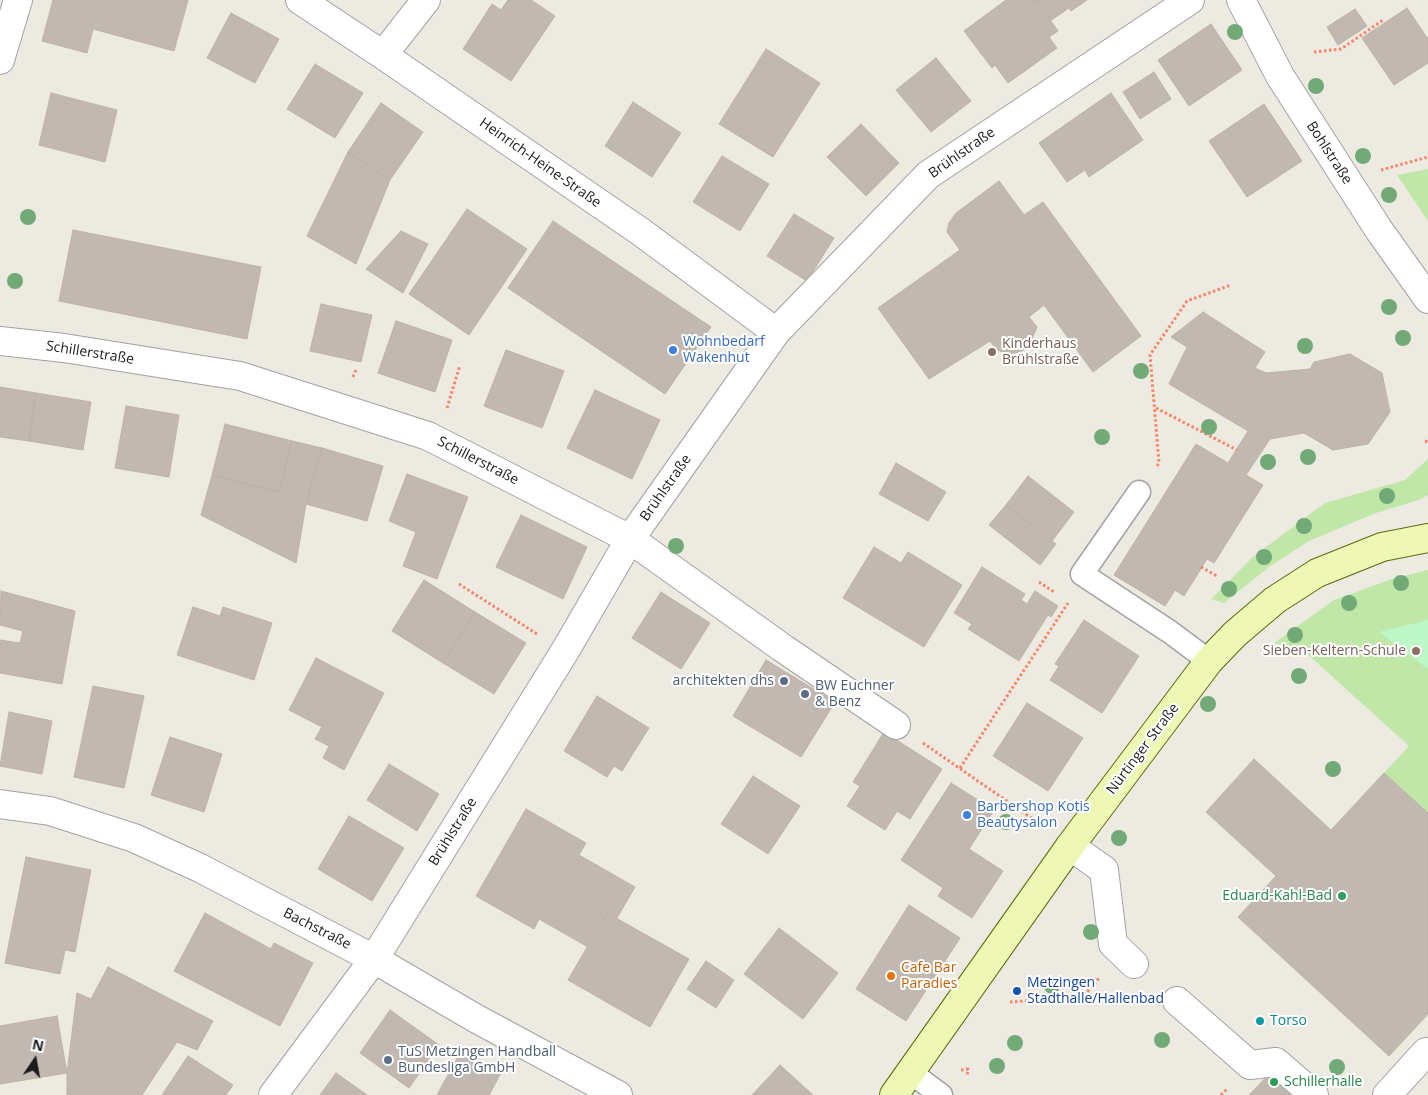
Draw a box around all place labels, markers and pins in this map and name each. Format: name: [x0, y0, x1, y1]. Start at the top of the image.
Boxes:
place label: Wohnbedarf Wakenhut: [683, 334, 765, 367]
place label: Kinderhaus Brühlstraße: [1002, 336, 1079, 368]
marker: Wohnbedarf Wakenhut: [667, 344, 679, 356]
marker: Kinderhaus Brühlstraße: [986, 346, 998, 358]
place label: Sieben-Keltern-Schule: [1263, 643, 1406, 659]
marker: Sieben-Keltern-Schule: [1410, 645, 1422, 657]
place label: architekten dhs: [673, 673, 774, 689]
marker: architekten dhs: [778, 675, 790, 687]
place label: BW Euchner & Benz: [815, 678, 894, 710]
marker: BW Euchner & Benz: [799, 688, 811, 700]
place label: Barbershop Kotis Beautysalon: [977, 799, 1090, 832]
marker: Barbershop Kotis Beautysalon: [961, 809, 973, 821]
place label: Eduard-Kahl-Bad: [1222, 888, 1332, 904]
marker: Eduard-Kahl-Bad: [1336, 890, 1348, 902]
place label: Cafe Bar Paradies: [901, 960, 957, 992]
marker: Cafe Bar Paradies: [885, 970, 897, 982]
place label: Metzingen Stadthalle/Hallenbad: [1027, 975, 1164, 1008]
marker: Metzingen Stadthalle/Hallenbad: [1011, 985, 1023, 997]
place label: Torso: [1270, 1013, 1307, 1029]
marker: Torso: [1254, 1015, 1266, 1027]
place label: TuS Metzingen Handball Bundesliga GmbH: [398, 1044, 556, 1076]
marker: TuS Metzingen Handball Bundesliga GmbH: [382, 1054, 394, 1066]
place label: Schillerhalle: [1284, 1074, 1362, 1090]
marker: Schillerhalle: [1268, 1076, 1280, 1088]

